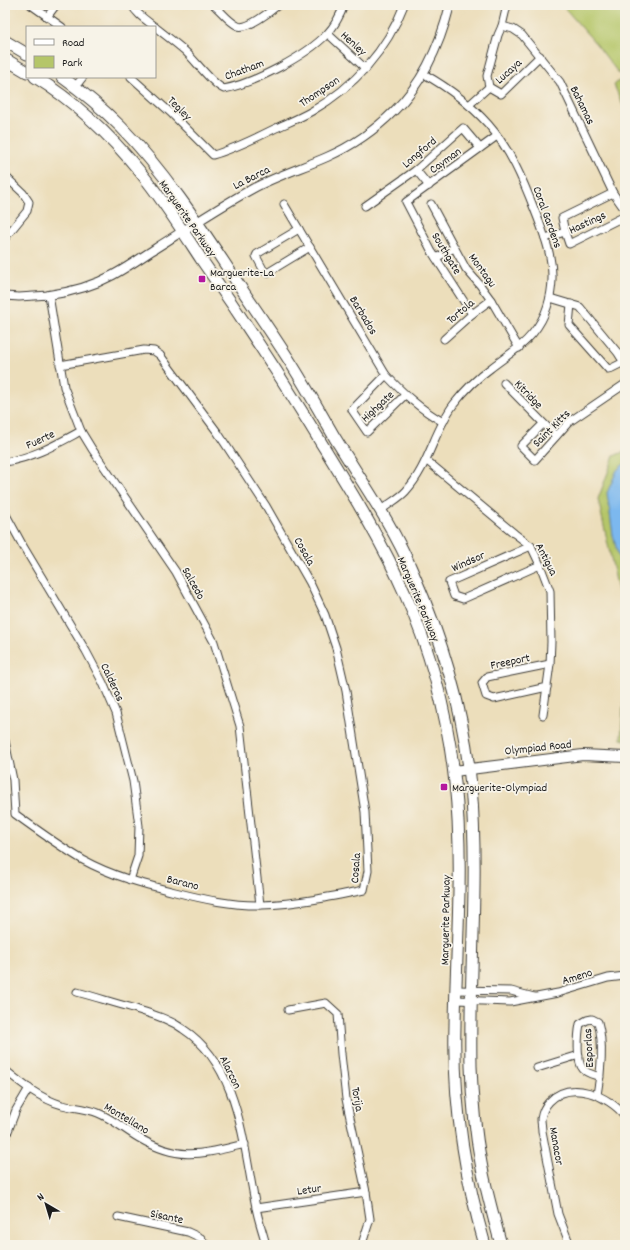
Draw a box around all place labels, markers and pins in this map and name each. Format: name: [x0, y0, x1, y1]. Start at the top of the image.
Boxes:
place label: Marguerite-La Barca: [210, 265, 274, 296]
marker: Marguerite-La Barca: [197, 274, 207, 284]
place label: Marguerite-Olympiad: [452, 780, 547, 797]
marker: Marguerite-Olympiad: [439, 782, 449, 792]

